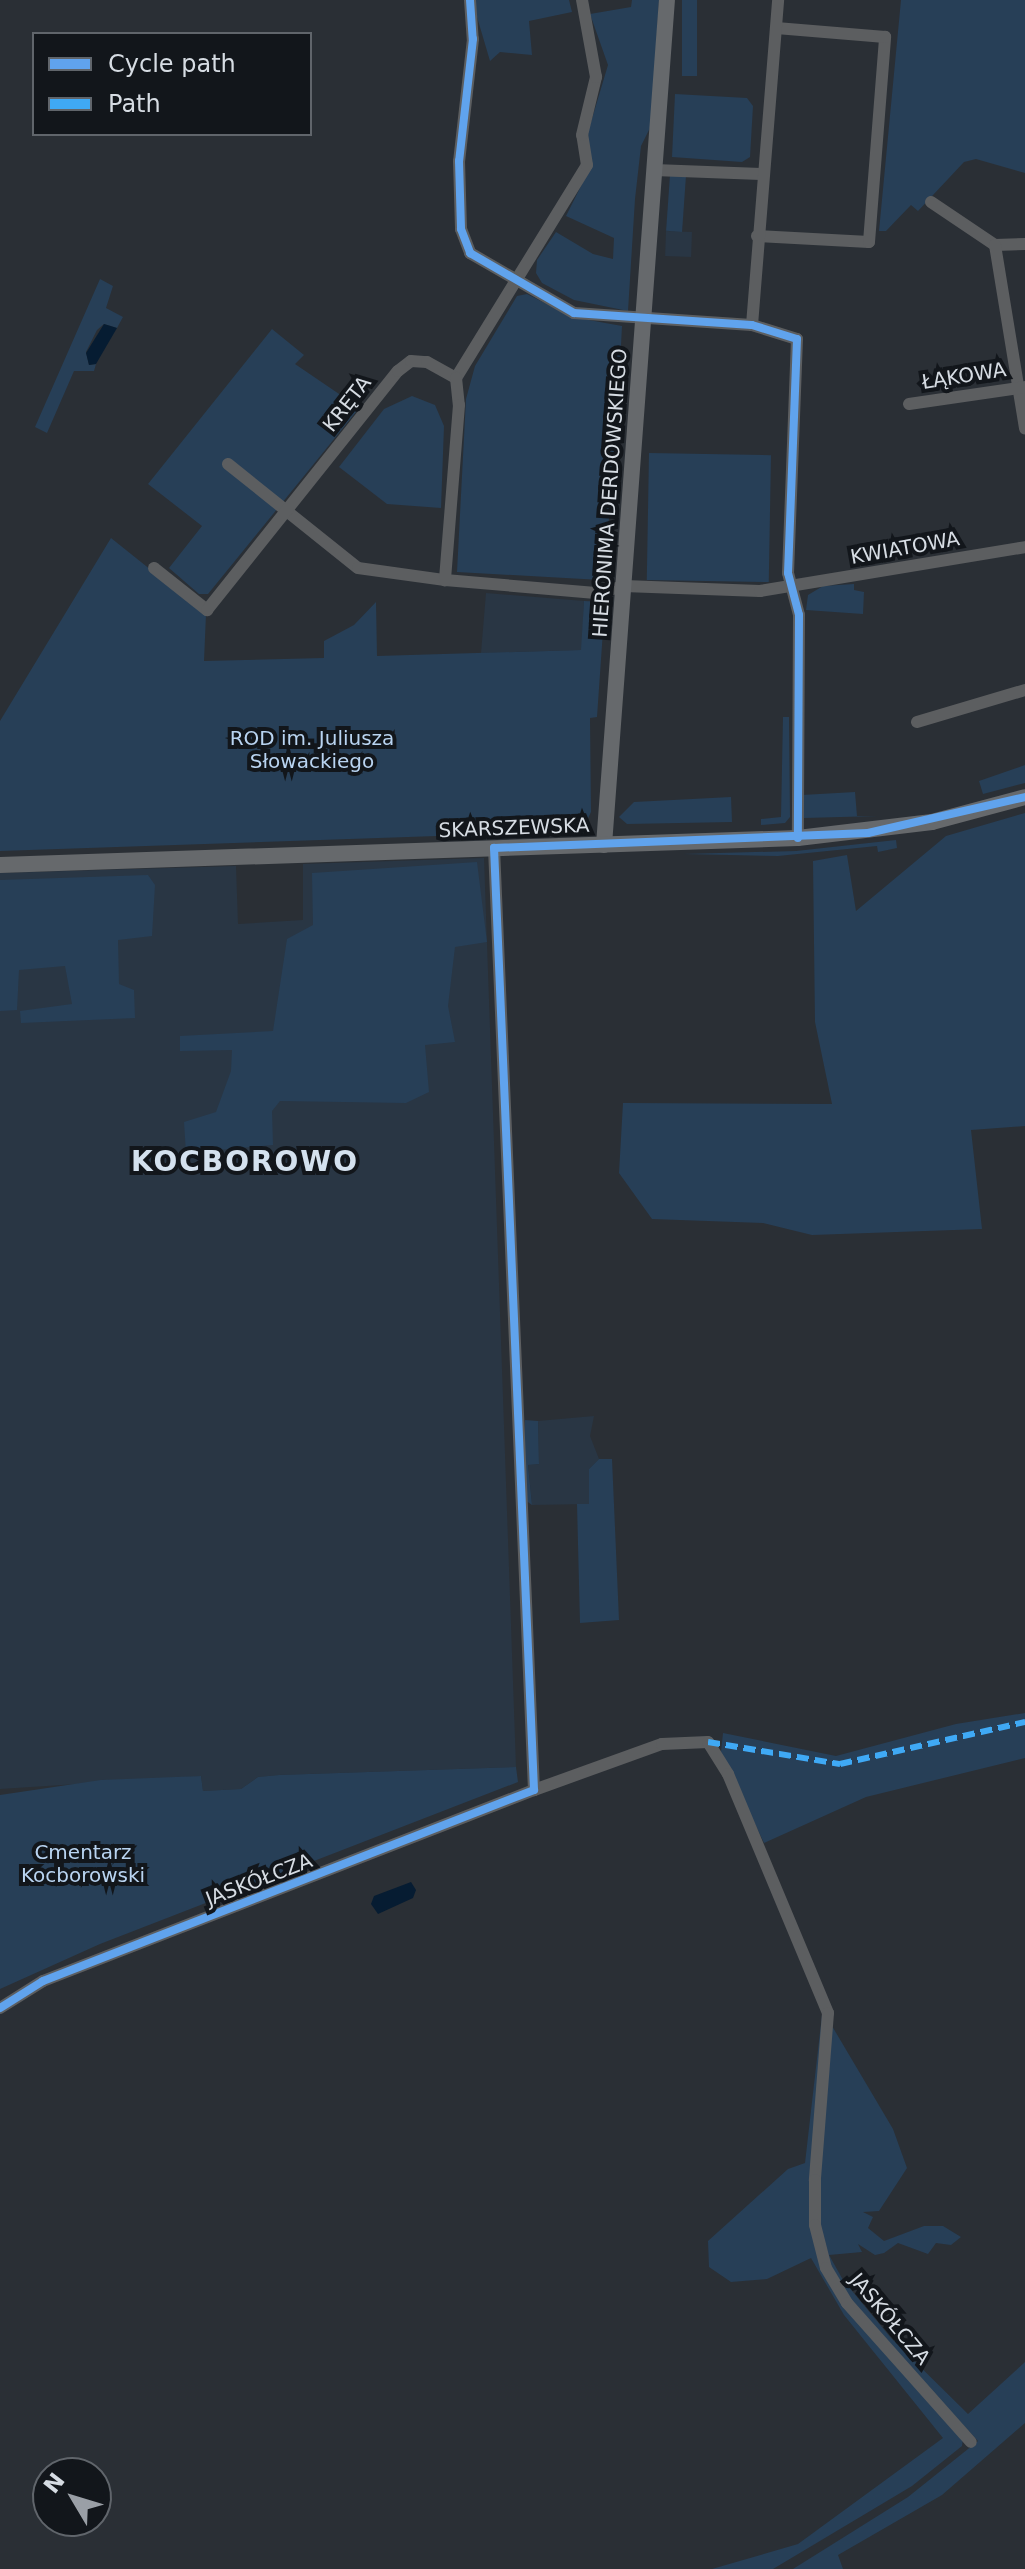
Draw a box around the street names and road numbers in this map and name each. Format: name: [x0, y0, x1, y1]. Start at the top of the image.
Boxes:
street label: HIERONIMA DERDOWSKIEGO: [588, 348, 632, 638]
street label: ŁĄKOWA: [920, 357, 1008, 395]
street label: KRĘTA: [318, 371, 376, 437]
street label: KWIATOWA: [848, 527, 962, 569]
street label: SKARSZEWSKA: [438, 813, 590, 843]
street label: JASKÓŁCZA: [202, 1849, 316, 1911]
street label: JASKÓŁCZA: [845, 2268, 935, 2370]

